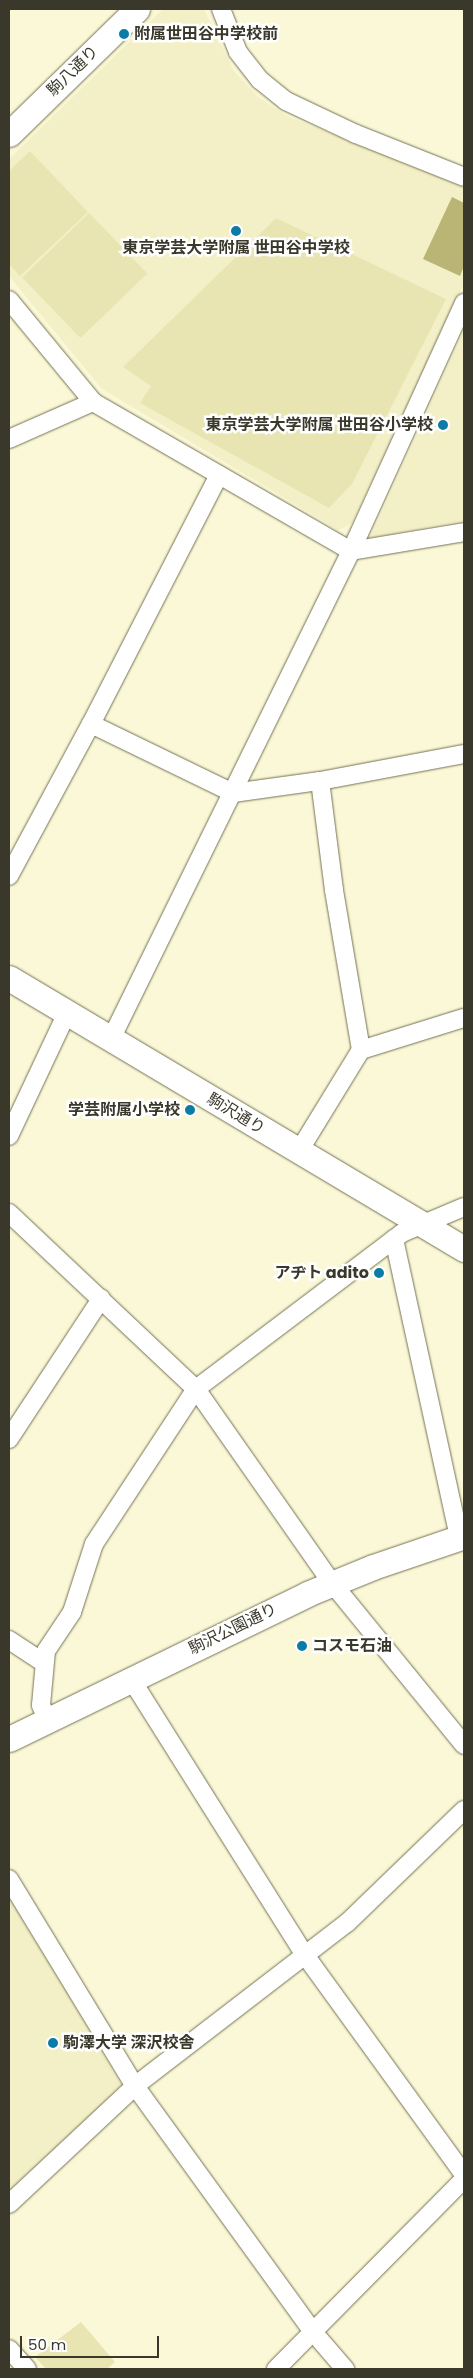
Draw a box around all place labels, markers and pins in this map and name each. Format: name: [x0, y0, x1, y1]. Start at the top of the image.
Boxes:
place label: 附属世田谷中学校前: [134, 24, 278, 44]
marker: 附属世田谷中学校前: [118, 28, 130, 40]
marker: 東京学芸大学附属 世田谷中学校: [230, 225, 242, 237]
place label: 東京学芸大学附属 世田谷中学校: [122, 238, 350, 258]
place label: 東京学芸大学附属 世田谷小学校: [206, 415, 433, 435]
marker: 東京学芸大学附属 世田谷小学校: [437, 419, 449, 431]
place label: 学芸附属小学校: [68, 1100, 180, 1120]
marker: 学芸附属小学校: [184, 1104, 196, 1116]
place label: アヂト adito: [274, 1263, 369, 1283]
marker: アヂト adito: [373, 1267, 385, 1279]
place label: コスモ石油: [312, 1636, 392, 1656]
marker: コスモ石油: [296, 1640, 308, 1652]
place label: 駒澤大学 深沢校舎: [63, 2033, 194, 2053]
marker: 駒澤大学 深沢校舎: [47, 2037, 59, 2049]

